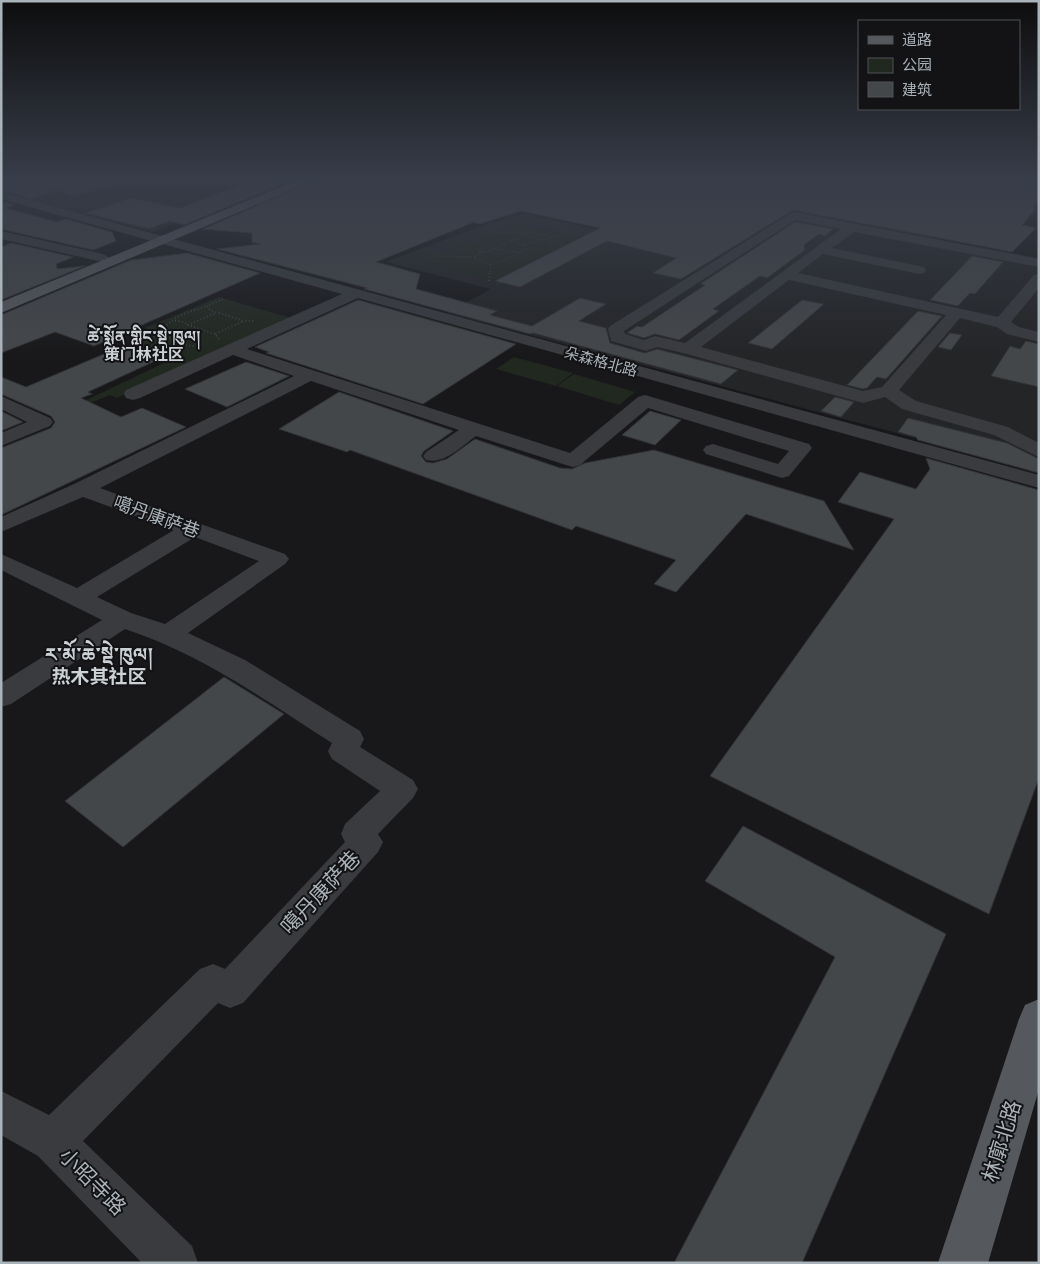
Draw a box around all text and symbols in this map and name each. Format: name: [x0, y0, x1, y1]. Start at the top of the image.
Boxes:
legend: [858, 20, 1020, 110]
text: 道路: [902, 30, 932, 48]
text: 公园: [902, 55, 932, 73]
text: 建筑: [902, 80, 932, 98]
district label: ཚེ་སྨོན་གླིང་སྡེ་ཁུལ། 策门林社区: [87, 324, 201, 364]
street label: 朵森格北路: [562, 343, 640, 379]
street label: 噶丹康萨巷: [111, 490, 203, 542]
district label: ར་མོ་ཆེ་སྡེ་ཁུལ། 热木其社区: [45, 637, 153, 687]
street label: 噶丹康萨巷: [275, 845, 365, 939]
street label: 林廓北路: [976, 1097, 1026, 1185]
street label: 小昭寺路: [54, 1142, 132, 1220]

